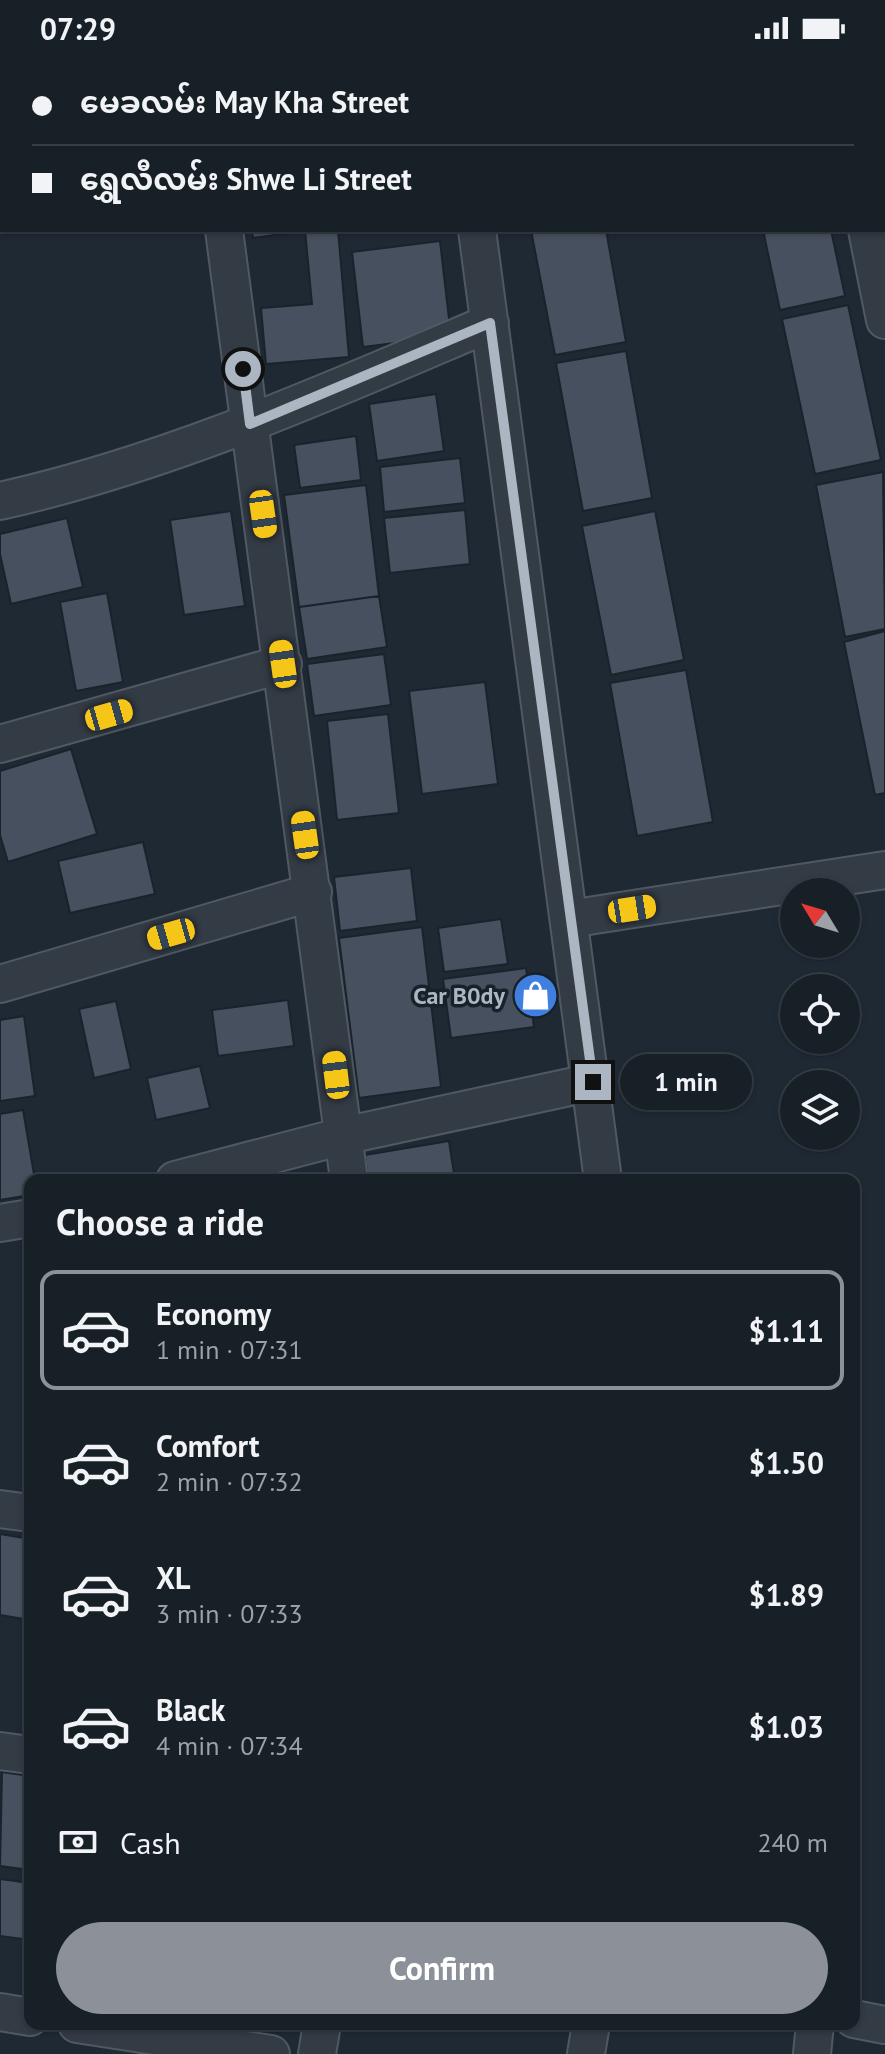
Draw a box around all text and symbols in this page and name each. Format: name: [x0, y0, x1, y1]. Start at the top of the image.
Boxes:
text: 07:29: [40, 9, 116, 48]
text: မေခလမ်း May Kha Street: [80, 82, 409, 121]
text: ရွှေလီလမ်း Shwe Li Street: [80, 159, 412, 198]
route start: [225, 351, 261, 387]
car: [248, 489, 278, 539]
car: [268, 639, 298, 689]
car: [83, 697, 135, 733]
car: [290, 810, 320, 860]
north arrow: [780, 878, 860, 958]
map controls: [780, 878, 860, 1150]
car: [606, 893, 658, 925]
car: [145, 916, 197, 952]
shop icon: Car B0dy: [512, 971, 560, 1019]
button: locate: [780, 974, 860, 1054]
place label: Car B0dy: [413, 980, 506, 1011]
car: [321, 1050, 351, 1100]
callout: 1 min: [621, 1054, 753, 1110]
route end: [575, 1064, 611, 1100]
text: 1 min: [654, 1065, 718, 1098]
button: layers: [780, 1070, 860, 1150]
text: Choose a ride: [56, 1198, 264, 1245]
icon: car: [60, 1294, 132, 1366]
text: Economy: [156, 1294, 271, 1333]
text: $1.11: [749, 1311, 824, 1350]
text: 1 min · 07:31: [156, 1333, 303, 1366]
icon: car: [60, 1426, 132, 1498]
text: Comfort: [156, 1426, 259, 1465]
text: $1.50: [749, 1443, 824, 1482]
text: 2 min · 07:32: [156, 1465, 303, 1498]
icon: car: [60, 1558, 132, 1630]
text: XL: [156, 1558, 190, 1597]
text: $1.89: [749, 1575, 824, 1614]
text: 3 min · 07:33: [156, 1597, 303, 1630]
icon: car: [60, 1690, 132, 1762]
text: Black: [156, 1690, 225, 1729]
text: $1.03: [749, 1707, 824, 1746]
text: 4 min · 07:34: [156, 1729, 303, 1762]
icon: cash: [56, 1820, 100, 1864]
text: Cash: [120, 1823, 181, 1862]
text: 240 m: [757, 1826, 828, 1859]
button: Confirm: [56, 1922, 828, 2014]

